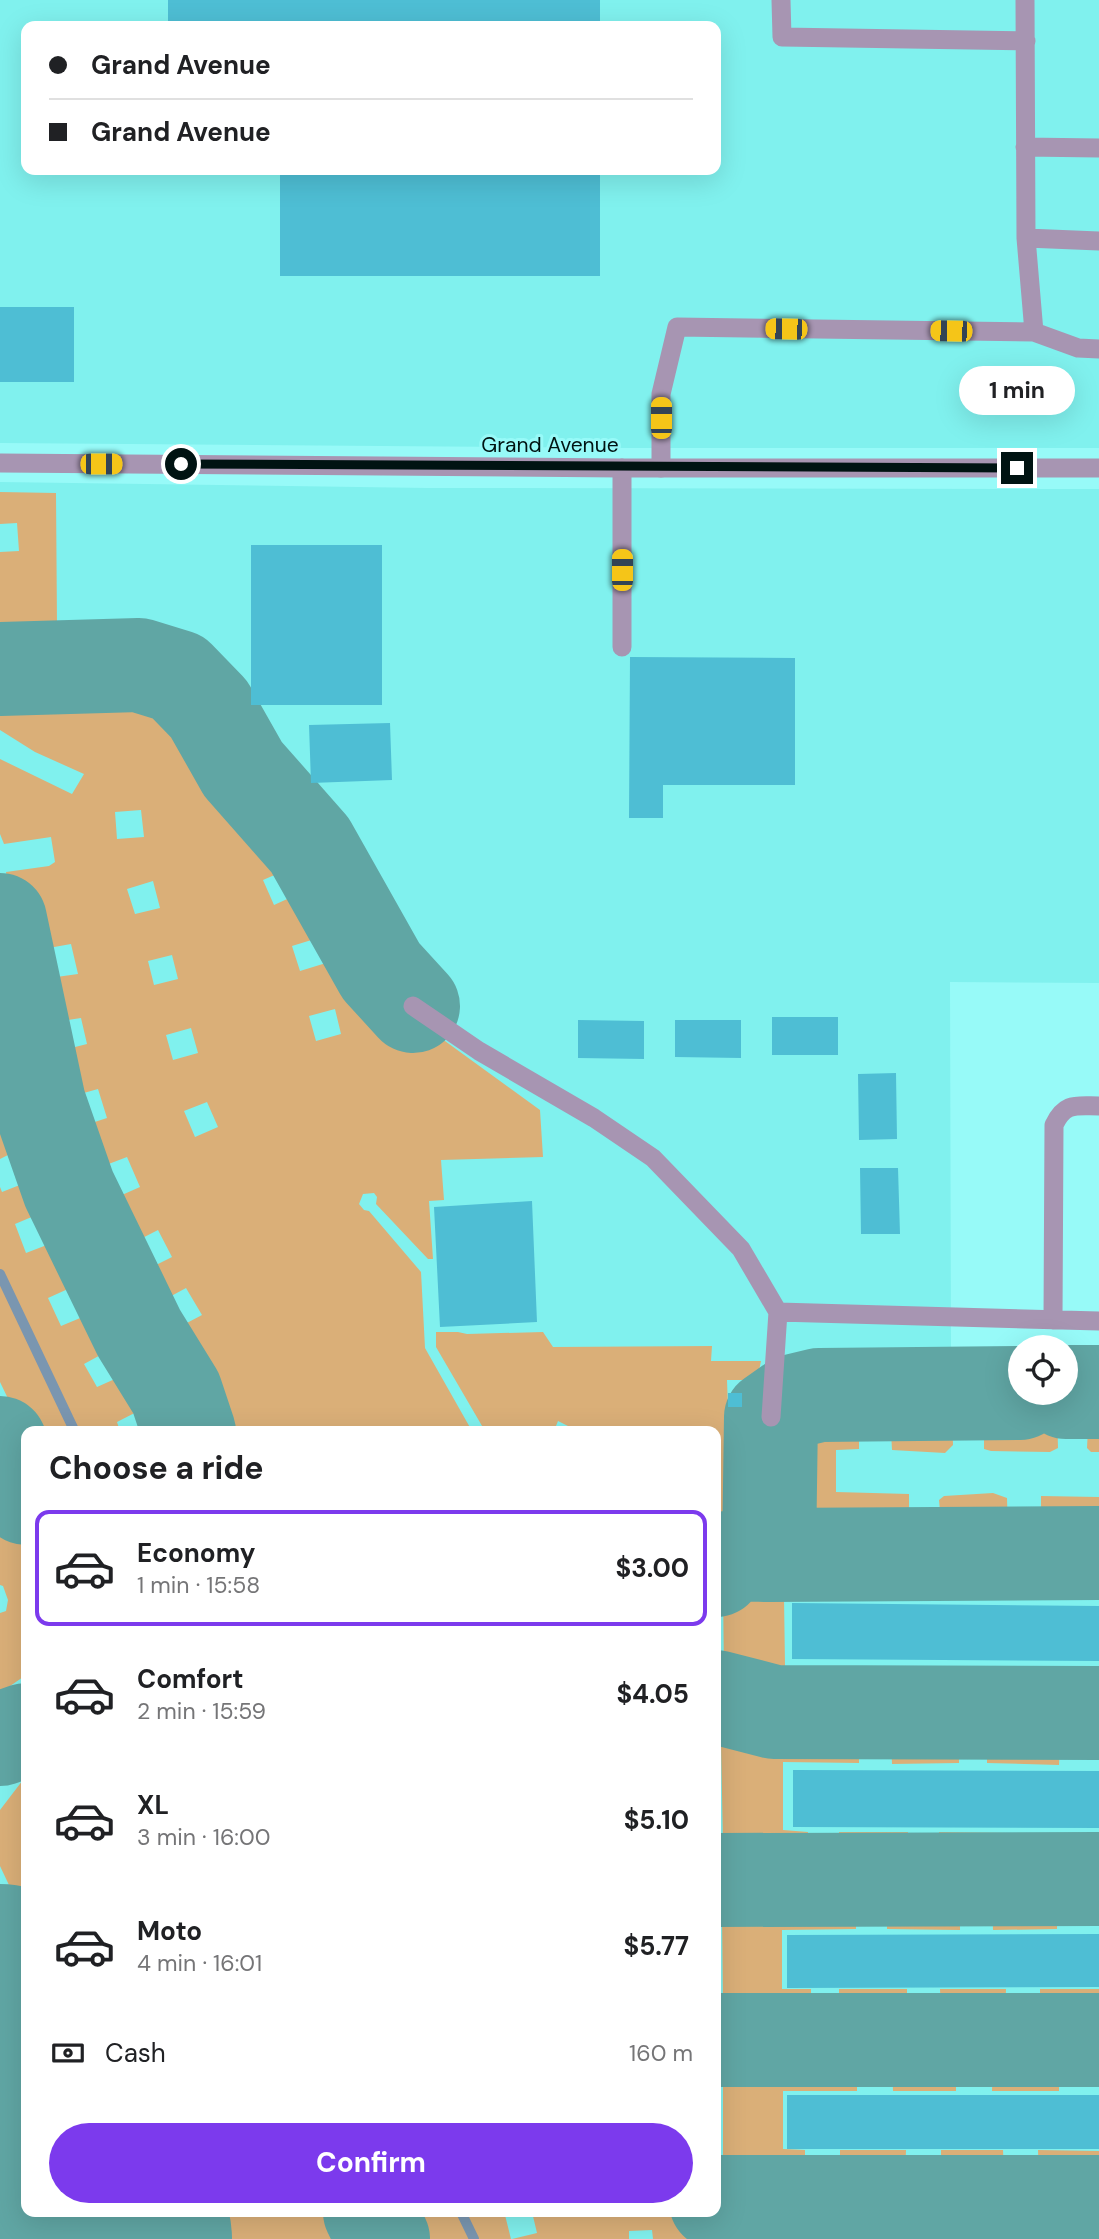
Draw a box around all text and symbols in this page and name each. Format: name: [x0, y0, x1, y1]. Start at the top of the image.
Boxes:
text: Grand Avenue: [91, 48, 271, 82]
text: Grand Avenue: [91, 115, 271, 149]
car: [765, 318, 808, 340]
car: [930, 320, 973, 342]
callout: 1 min: [959, 366, 1075, 416]
text: 1 min: [989, 375, 1045, 405]
car: [651, 397, 672, 439]
street label: Grand Avenue: [481, 431, 619, 459]
route start: [165, 448, 197, 480]
route end: [1001, 452, 1033, 484]
car: [81, 454, 123, 475]
car: [612, 549, 633, 591]
map controls: [1008, 1335, 1078, 1405]
button: locate: [1008, 1335, 1078, 1405]
text: Choose a ride: [49, 1447, 264, 1489]
text: Economy: [137, 1536, 255, 1570]
icon: car: [53, 1537, 116, 1600]
text: $3.00: [615, 1551, 689, 1585]
text: 1 min · 15:58: [137, 1570, 260, 1600]
text: Comfort: [137, 1662, 243, 1696]
icon: car: [53, 1663, 116, 1726]
text: $4.05: [616, 1677, 689, 1711]
text: 2 min · 15:59: [137, 1696, 266, 1726]
text: XL: [137, 1788, 169, 1822]
icon: car: [53, 1789, 116, 1852]
text: $5.10: [624, 1803, 689, 1837]
text: 3 min · 16:00: [137, 1822, 270, 1852]
text: Moto: [137, 1914, 202, 1948]
icon: car: [53, 1915, 116, 1978]
text: $5.77: [623, 1929, 689, 1963]
text: 4 min · 16:01: [137, 1948, 262, 1978]
icon: cash: [49, 2034, 87, 2072]
text: Cash: [105, 2036, 166, 2070]
text: 160 m: [629, 2038, 693, 2068]
button: Confirm: [49, 2123, 693, 2203]

